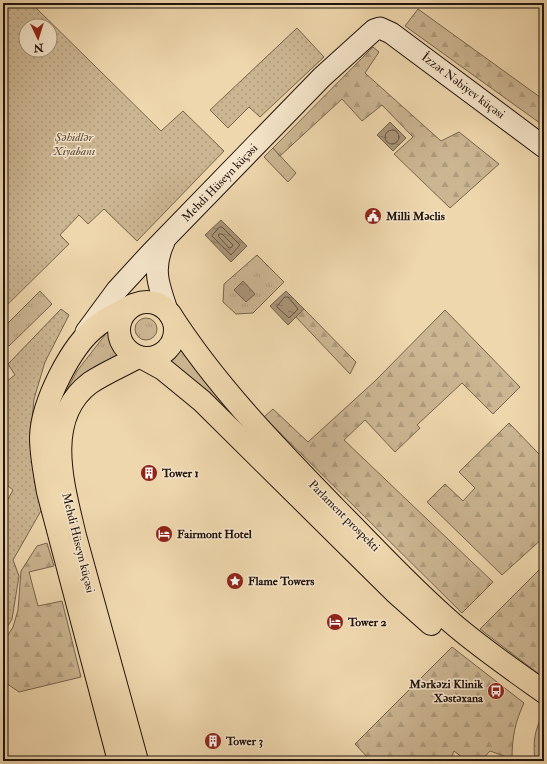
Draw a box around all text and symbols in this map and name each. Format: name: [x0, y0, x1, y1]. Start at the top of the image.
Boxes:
north arrow: [18, 18, 58, 58]
text: N: [32, 41, 45, 54]
street label: İzzət Nəbiyev küçəsi: [418, 50, 508, 122]
park label: Şəhidlər Xiyabanı: [52, 130, 95, 159]
street label: Mehdi Hüseyn küçəsi: [179, 141, 261, 225]
public building icon: Milli Məclis: [363, 206, 383, 226]
place label: Milli Məclis: [385, 209, 445, 224]
building icon: Tower 1: [139, 463, 159, 483]
place label: Tower 1: [161, 466, 199, 481]
street label: Parlament prospekti: [305, 477, 383, 555]
street label: Mehdi Hüseyn küçəsi: [58, 491, 98, 595]
hotel icon: Fairmont Hotel: [154, 524, 174, 544]
place label: Fairmont Hotel: [177, 527, 253, 542]
place icon: Flame Towers: [225, 571, 245, 591]
place label: Flame Towers: [248, 574, 314, 589]
hotel icon: Tower 2: [325, 612, 345, 632]
place label: Tower 2: [347, 615, 386, 630]
place label: Mərkəzi Klinik Xəstəxana: [408, 677, 484, 706]
bus stop icon: Mərkəzi Klinik Xəstəxana: [486, 681, 506, 701]
building icon: Tower 3: [203, 731, 223, 751]
place label: Tower 3: [225, 734, 263, 749]

